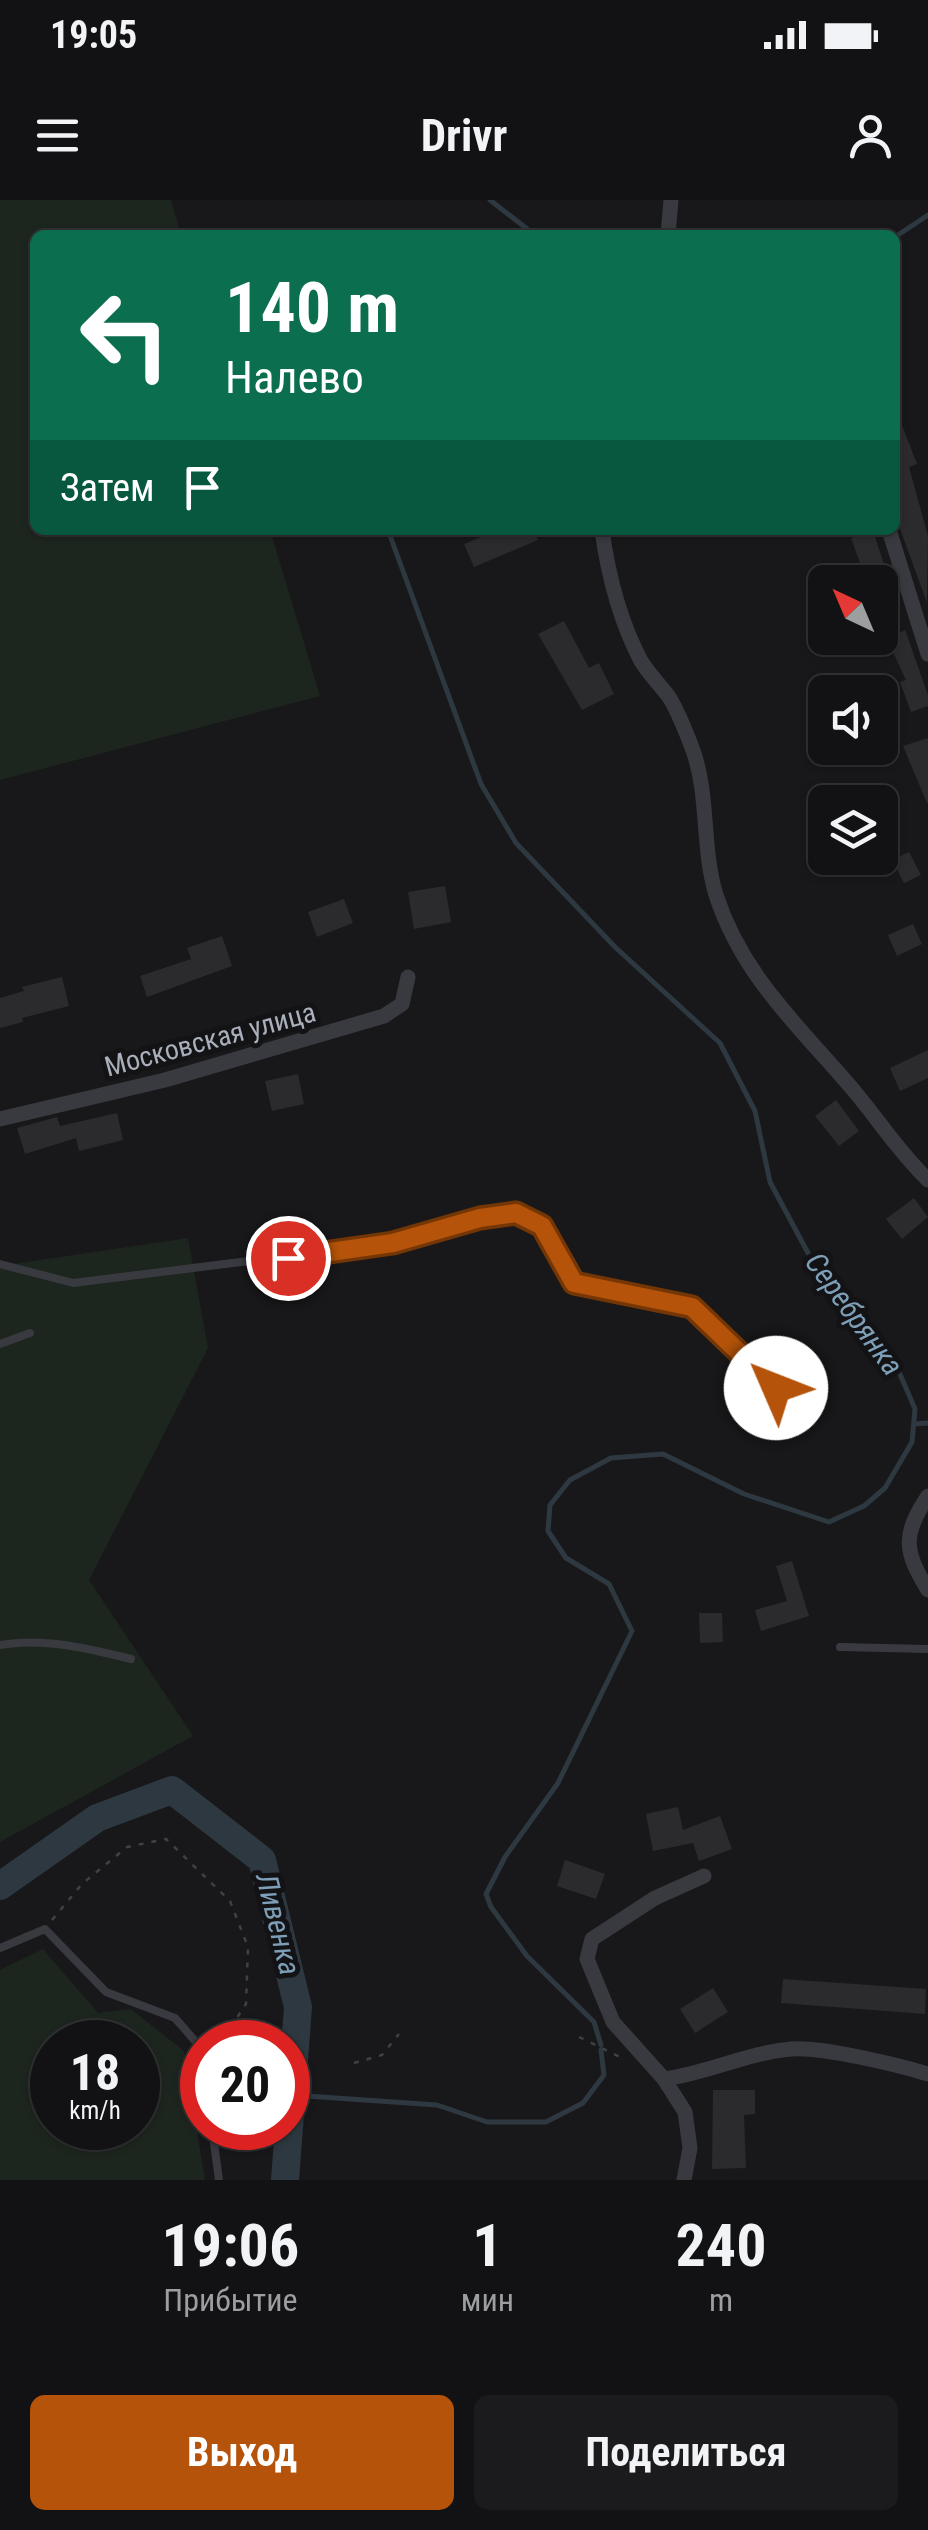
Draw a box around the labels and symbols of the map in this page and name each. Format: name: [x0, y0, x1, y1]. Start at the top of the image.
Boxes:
north arrow: [808, 565, 898, 655]
street label: Московская улица: [101, 995, 319, 1083]
pin: [246, 1216, 331, 1301]
water label: Серебрянка: [798, 1246, 911, 1382]
position arrow: [724, 1336, 828, 1440]
water label: Ливенка: [249, 1868, 308, 1978]
speed limit sign: 20: [180, 2020, 310, 2150]

